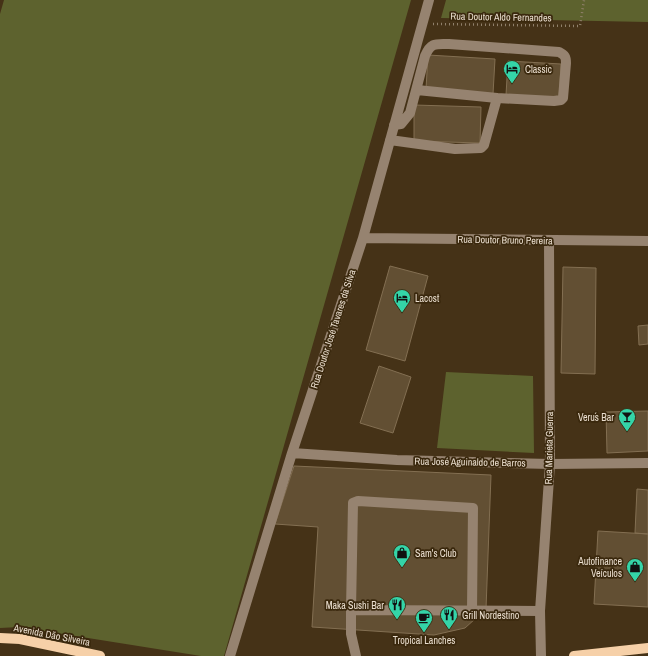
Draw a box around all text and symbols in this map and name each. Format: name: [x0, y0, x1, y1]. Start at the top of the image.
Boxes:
street label: Rua Doutor Aldo Fernandes: [450, 10, 552, 24]
hotel icon: Classic: [502, 59, 522, 84]
place label: Classic: [525, 63, 552, 76]
street label: Rua Doutor Bruno Pereira: [457, 233, 553, 247]
street label: Rua Doutor José Tavares da Silva: [308, 267, 359, 390]
hotel icon: Lacost: [392, 288, 412, 313]
place label: Lacost: [415, 292, 440, 305]
bar icon: Veru´s Bar: [617, 407, 637, 432]
street label: Rua Marieta Guerra: [542, 411, 556, 485]
place label: Veru´s Bar: [578, 411, 614, 424]
street label: Rua José Aguinaldo de Barros: [414, 455, 526, 469]
shop icon: Sam's Club: [392, 543, 412, 568]
place label: Sam's Club: [415, 547, 457, 560]
place label: Autofinance Veículos: [577, 555, 622, 580]
shop icon: Autofinance Veículos: [625, 557, 645, 582]
restaurant icon: Maka Sushi Bar: [387, 595, 407, 620]
place label: Maka Sushi Bar: [326, 599, 384, 612]
restaurant icon: Grill Nordestino: [439, 605, 459, 630]
cafe icon: Tropical Lanches: [414, 608, 434, 633]
place label: Grill Nordestino: [462, 609, 520, 622]
street label: Avenida Dão Silveira: [12, 621, 92, 649]
place label: Tropical Lanches: [393, 634, 455, 647]

